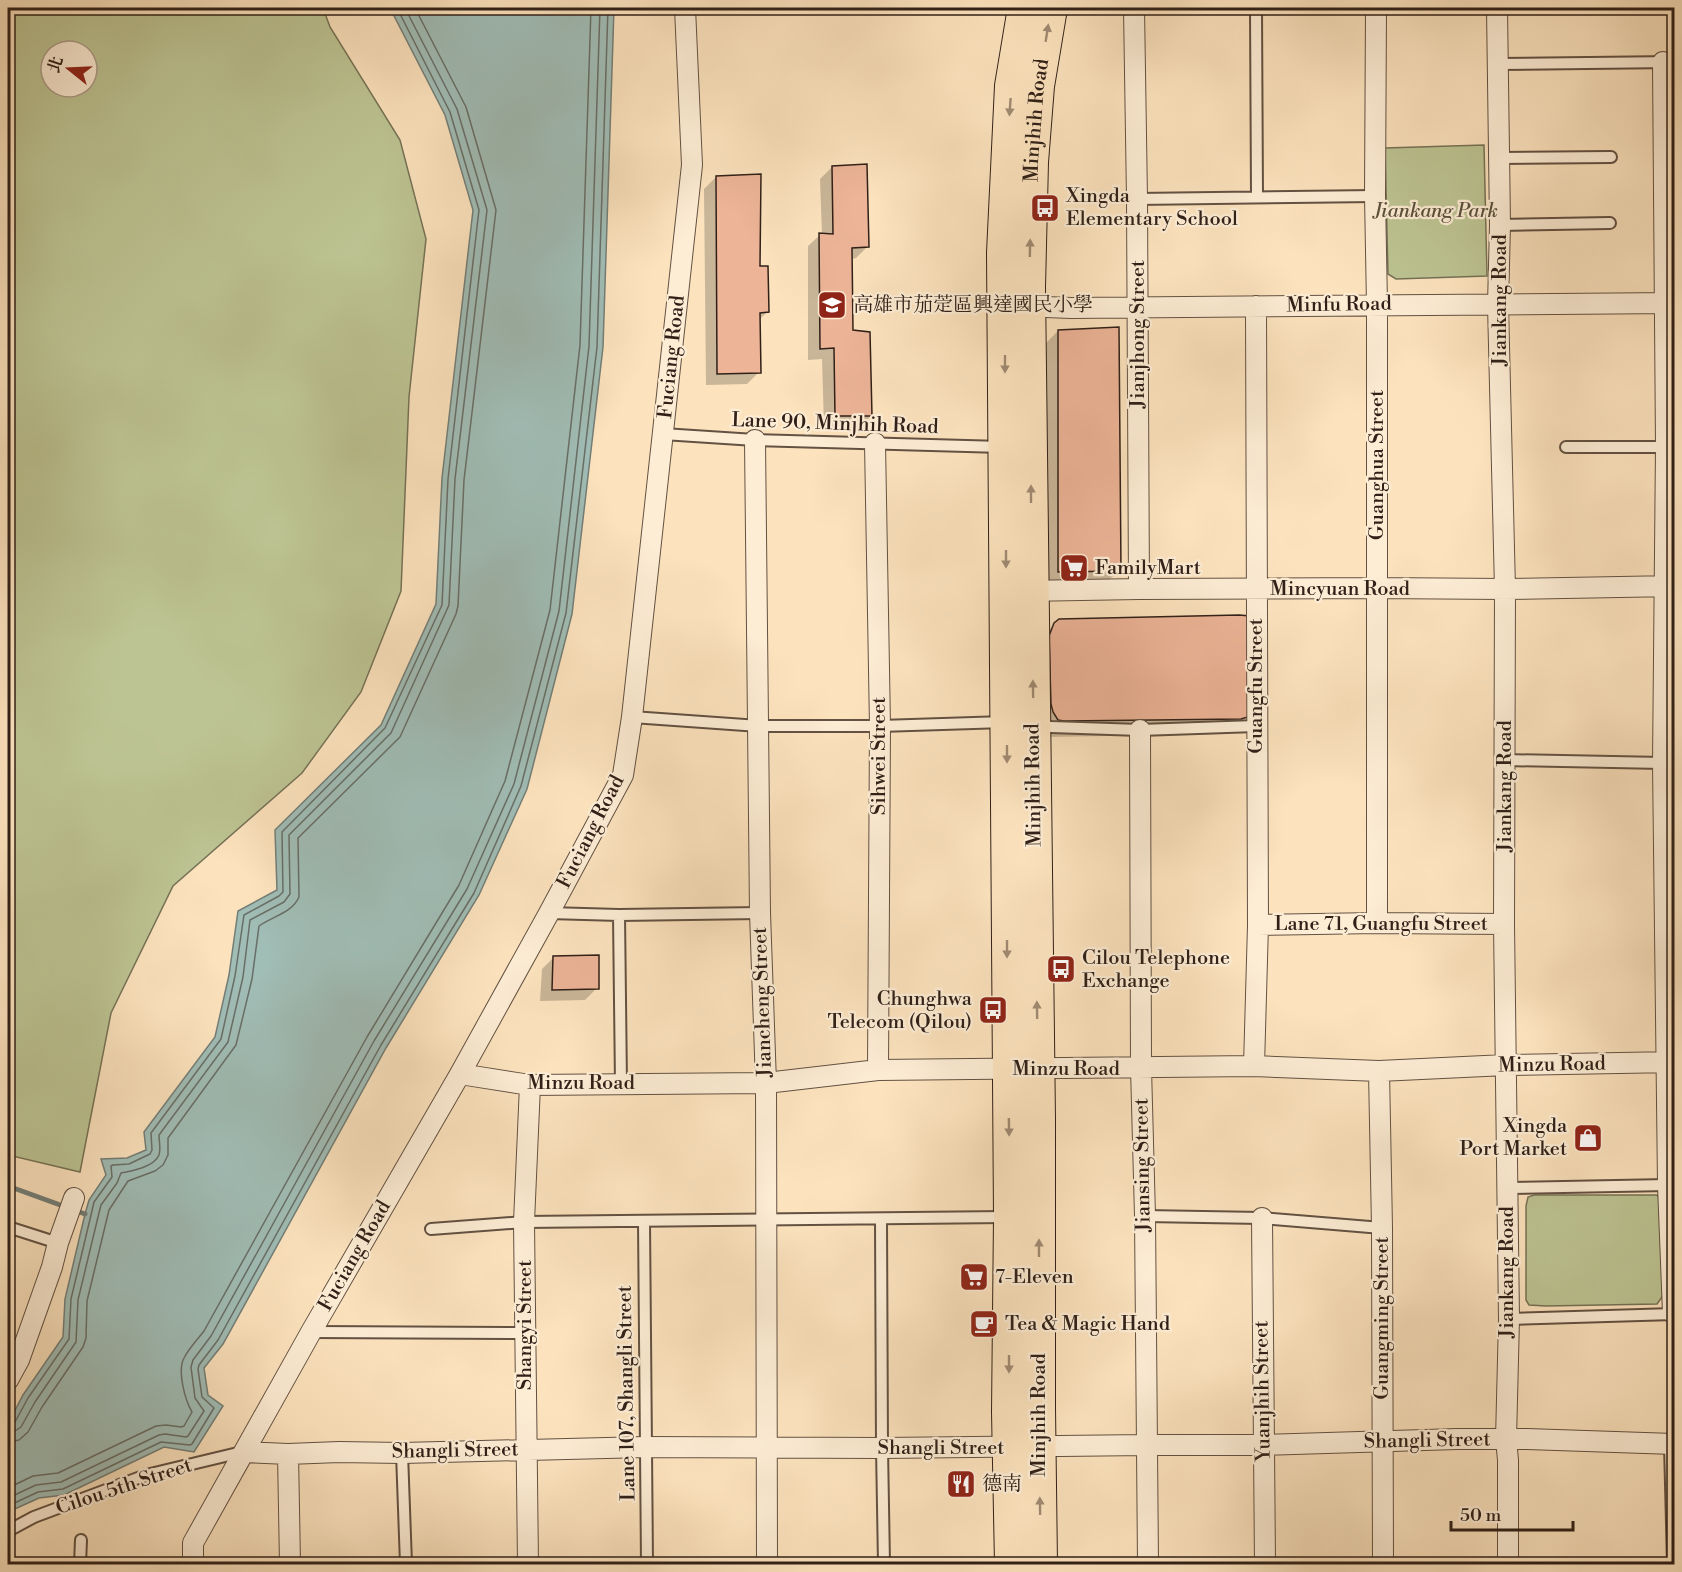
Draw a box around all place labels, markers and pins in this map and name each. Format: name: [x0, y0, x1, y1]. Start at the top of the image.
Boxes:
place label: Xingda Elementary School: [1065, 184, 1238, 232]
bus stop icon: Xingda Elementary School: [1029, 192, 1061, 224]
school or university icon: 高雄市茄萣區興達國民小學: [816, 289, 848, 321]
place label: 高雄市茄萣區興達國民小學: [853, 293, 1093, 318]
supermarket icon: FamilyMart: [1058, 552, 1090, 584]
place label: FamilyMart: [1095, 556, 1201, 581]
place label: Cilou Telephone Exchange: [1082, 946, 1230, 994]
bus stop icon: Cilou Telephone Exchange: [1045, 953, 1077, 985]
place label: Chunghwa Telecom (Qilou): [827, 987, 973, 1035]
bus stop icon: Chunghwa Telecom (Qilou): [977, 994, 1009, 1026]
place label: Xingda Port Market: [1459, 1114, 1568, 1162]
shop icon: Xingda Port Market: [1572, 1122, 1604, 1154]
supermarket icon: 7-Eleven: [958, 1261, 990, 1293]
place label: 7-Eleven: [995, 1265, 1074, 1290]
cafe icon: Tea & Magic Hand: [968, 1308, 1000, 1340]
place label: Tea & Magic Hand: [1005, 1312, 1171, 1337]
restaurant icon: 德南: [945, 1468, 977, 1500]
place label: 德南: [982, 1472, 1022, 1497]

